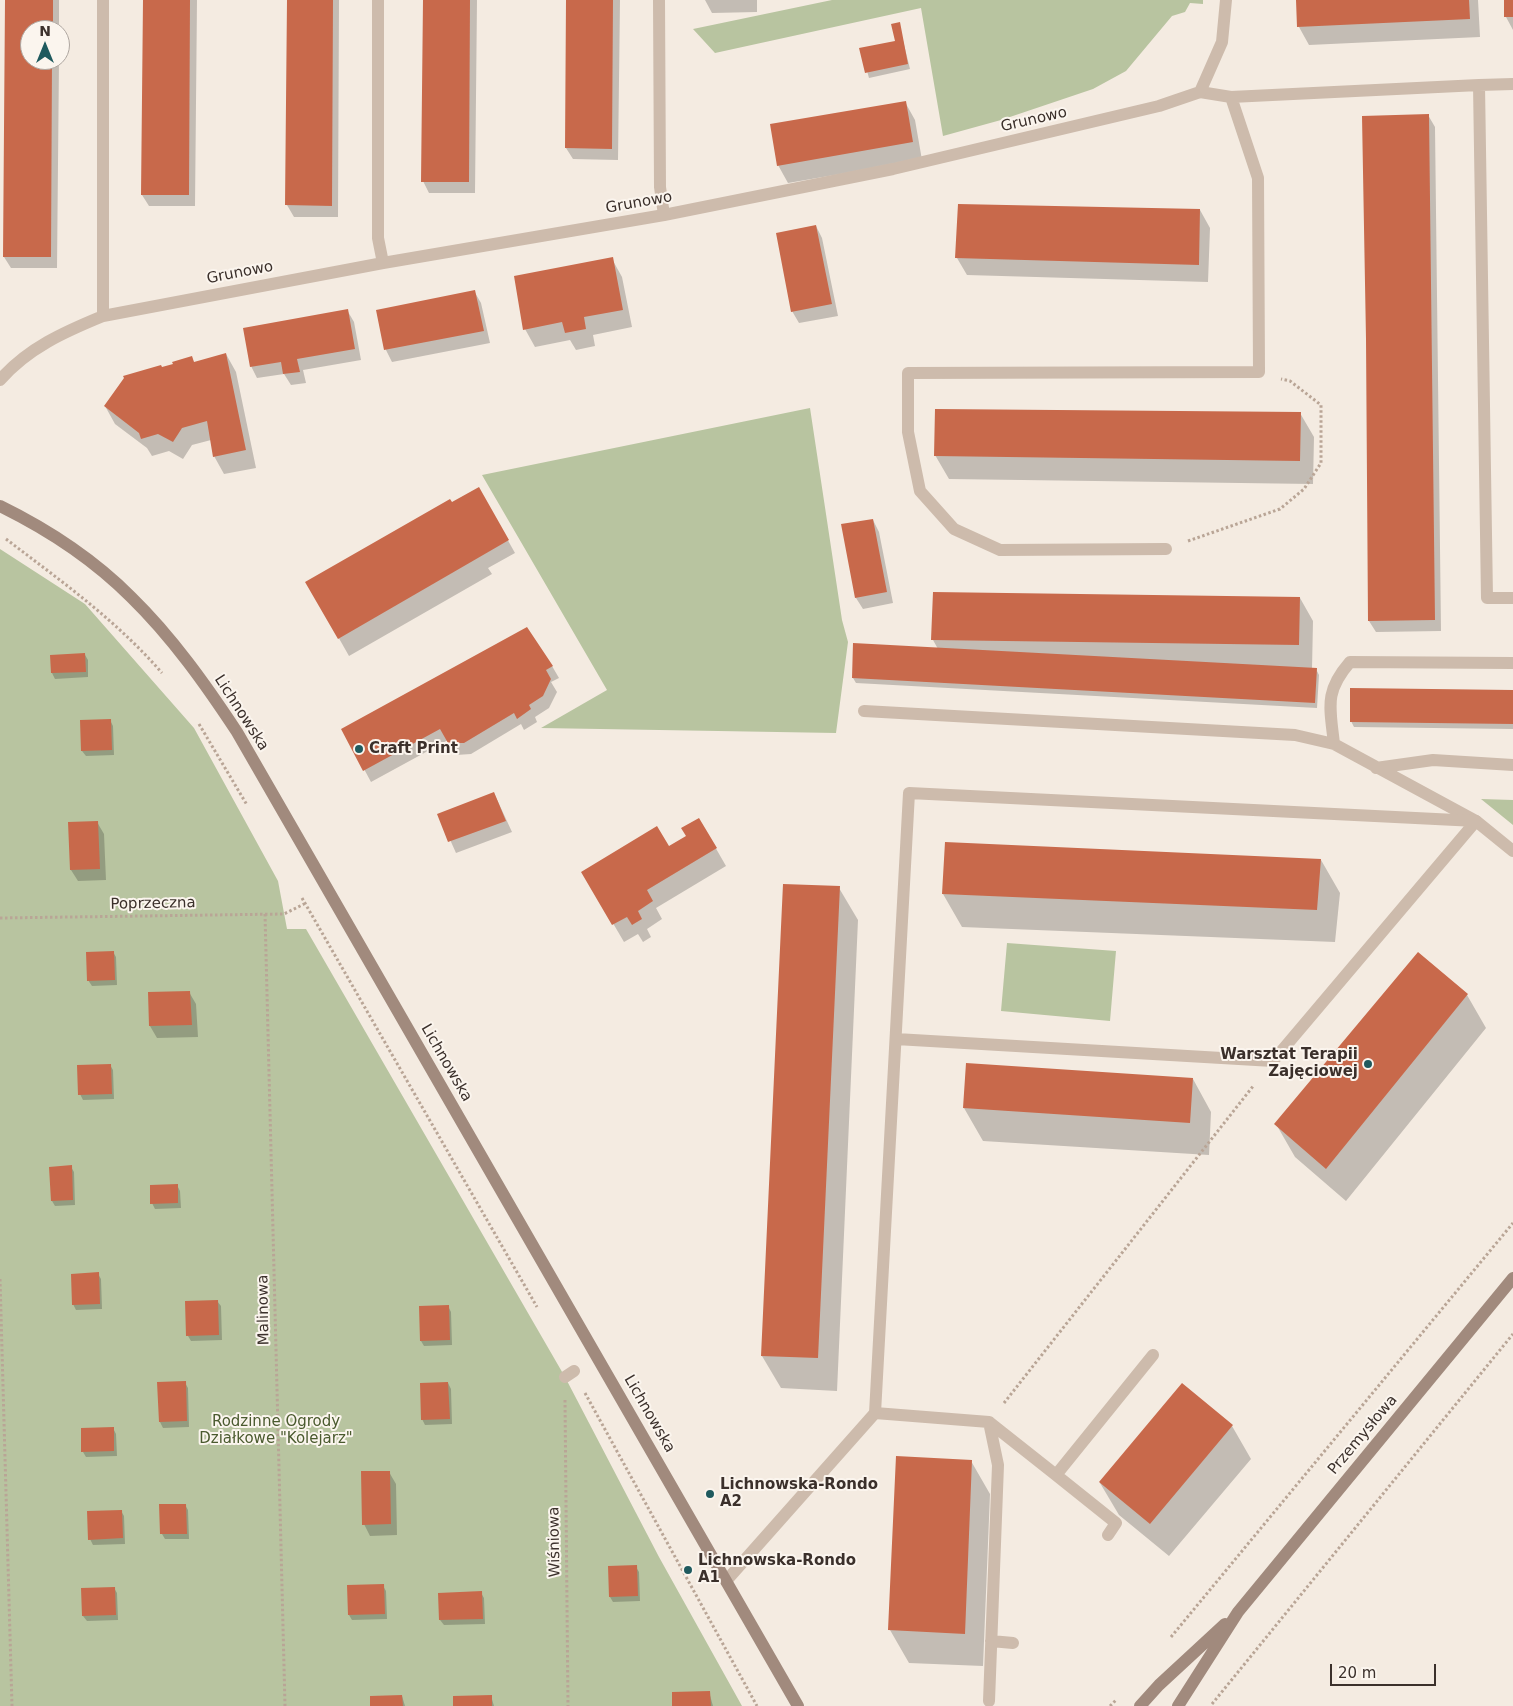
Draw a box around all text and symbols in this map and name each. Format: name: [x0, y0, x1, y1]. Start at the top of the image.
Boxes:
north arrow: [20, 20, 70, 70]
text: N: [39, 23, 51, 39]
street label: Grunowo: [999, 104, 1069, 136]
street label: Grunowo: [604, 188, 674, 218]
street label: Grunowo: [205, 258, 275, 288]
street label: Lichnowska: [210, 672, 272, 754]
place label: Craft Print: [369, 740, 458, 758]
marker: Craft Print: [353, 743, 365, 755]
street label: Poprzeczna: [110, 894, 196, 914]
street label: Lichnowska: [417, 1021, 475, 1105]
place label: Warsztat Terapii Zajęciowej: [1220, 1046, 1358, 1081]
marker: Warsztat Terapii Zajęciowej: [1362, 1058, 1374, 1070]
street label: Malinowa: [254, 1275, 274, 1345]
street label: Lichnowska: [620, 1372, 678, 1456]
street label: Przemysłowa: [1325, 1392, 1401, 1478]
park label: Rodzinne Ogrody Działkowe "Kolejarz": [199, 1413, 353, 1448]
place label: Lichnowska-Rondo A2: [720, 1476, 878, 1511]
marker: Lichnowska-Rondo A2: [704, 1488, 716, 1500]
street label: Wiśniowa: [545, 1506, 565, 1578]
place label: Lichnowska-Rondo A1: [698, 1552, 856, 1587]
marker: Lichnowska-Rondo A1: [682, 1564, 694, 1576]
scale bar: [1333, 1654, 1439, 1686]
text: 20 m: [1338, 1664, 1376, 1682]

